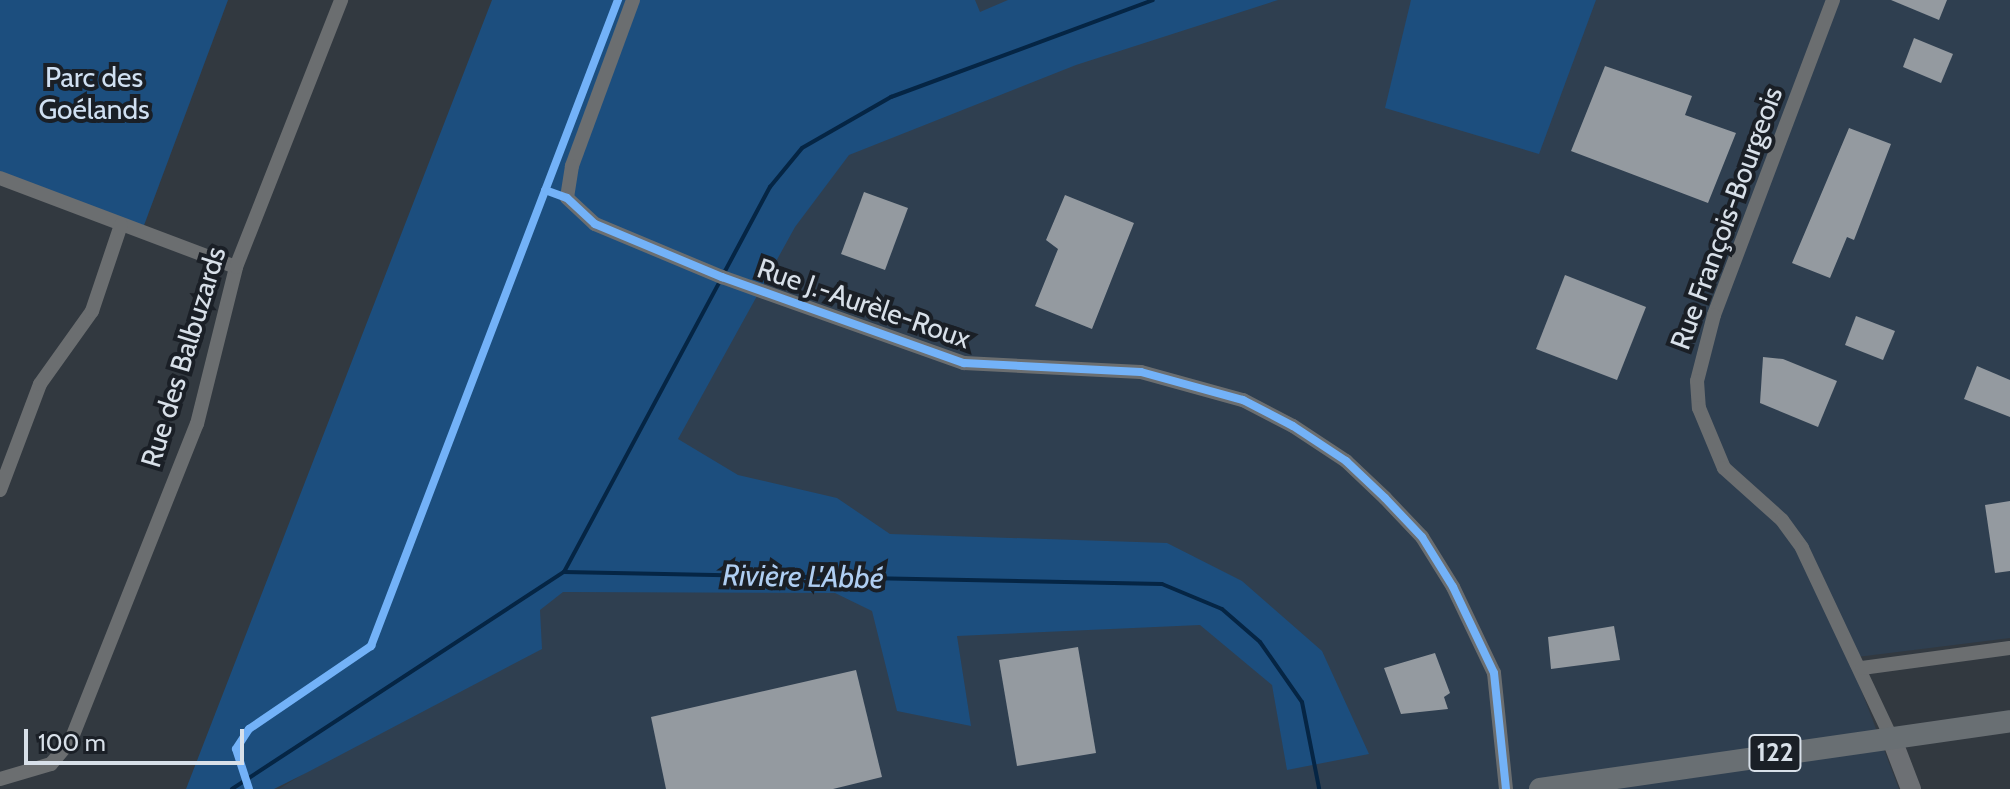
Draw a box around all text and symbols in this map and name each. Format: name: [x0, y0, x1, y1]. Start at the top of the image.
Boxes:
park label: Parc des Goélands: [38, 60, 150, 126]
street label: Rue François-Bourgeois: [1663, 82, 1789, 354]
street label: Rue des Balbuzards: [133, 243, 233, 471]
street label: Rue J.-Aurèle-Roux: [753, 251, 975, 355]
water label: Rivière L'Abbé: [722, 558, 884, 596]
scale bar: [28, 713, 248, 763]
text: 100 m: [38, 728, 106, 757]
road number: 122: [1747, 731, 1803, 775]

